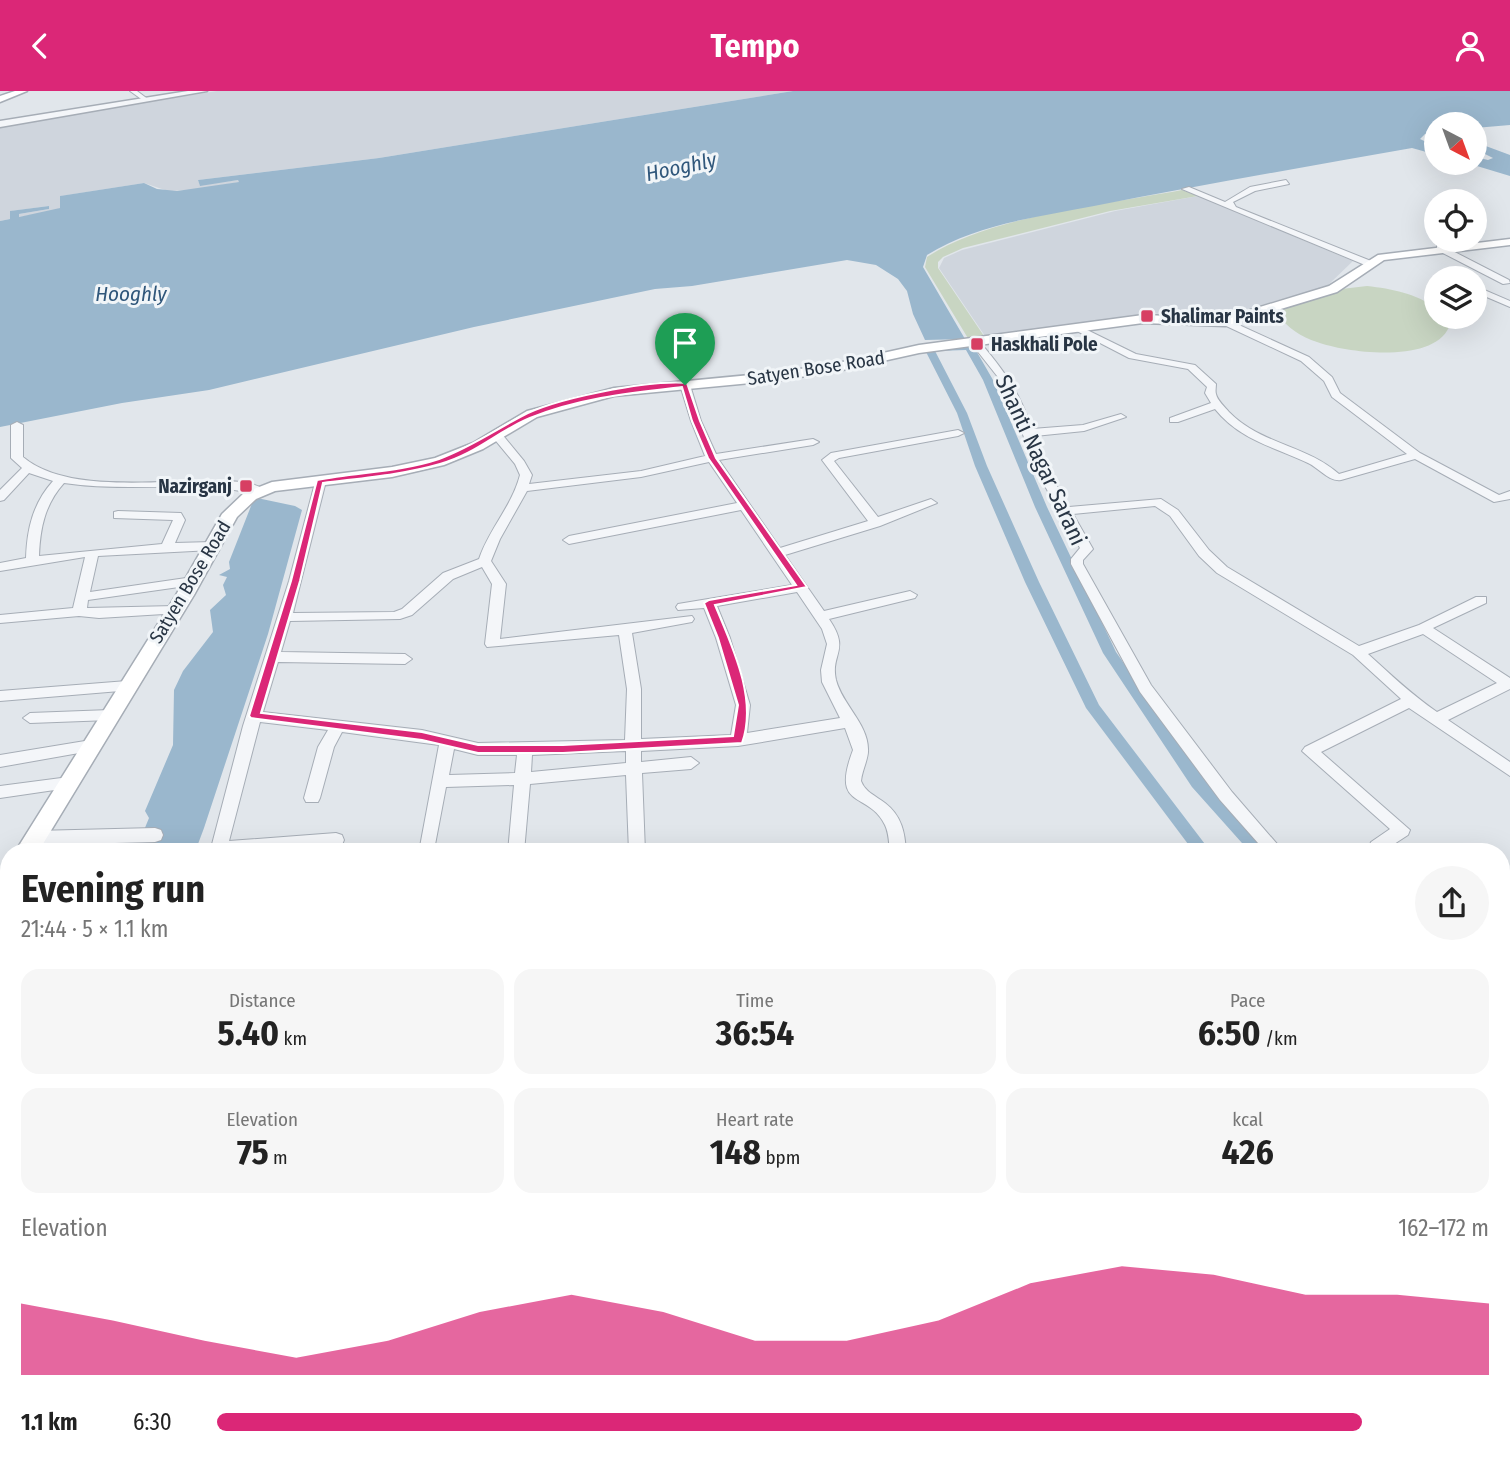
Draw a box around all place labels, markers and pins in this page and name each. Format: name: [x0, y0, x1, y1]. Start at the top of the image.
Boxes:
place label: Shalimar Paints: [1161, 305, 1284, 328]
marker: Shalimar Paints: [1139, 308, 1155, 324]
pin: [655, 313, 715, 385]
place label: Haskhali Pole: [991, 333, 1098, 356]
marker: Haskhali Pole: [969, 336, 985, 352]
place label: Nazirganj: [158, 475, 232, 498]
marker: Nazirganj: [238, 478, 254, 494]

